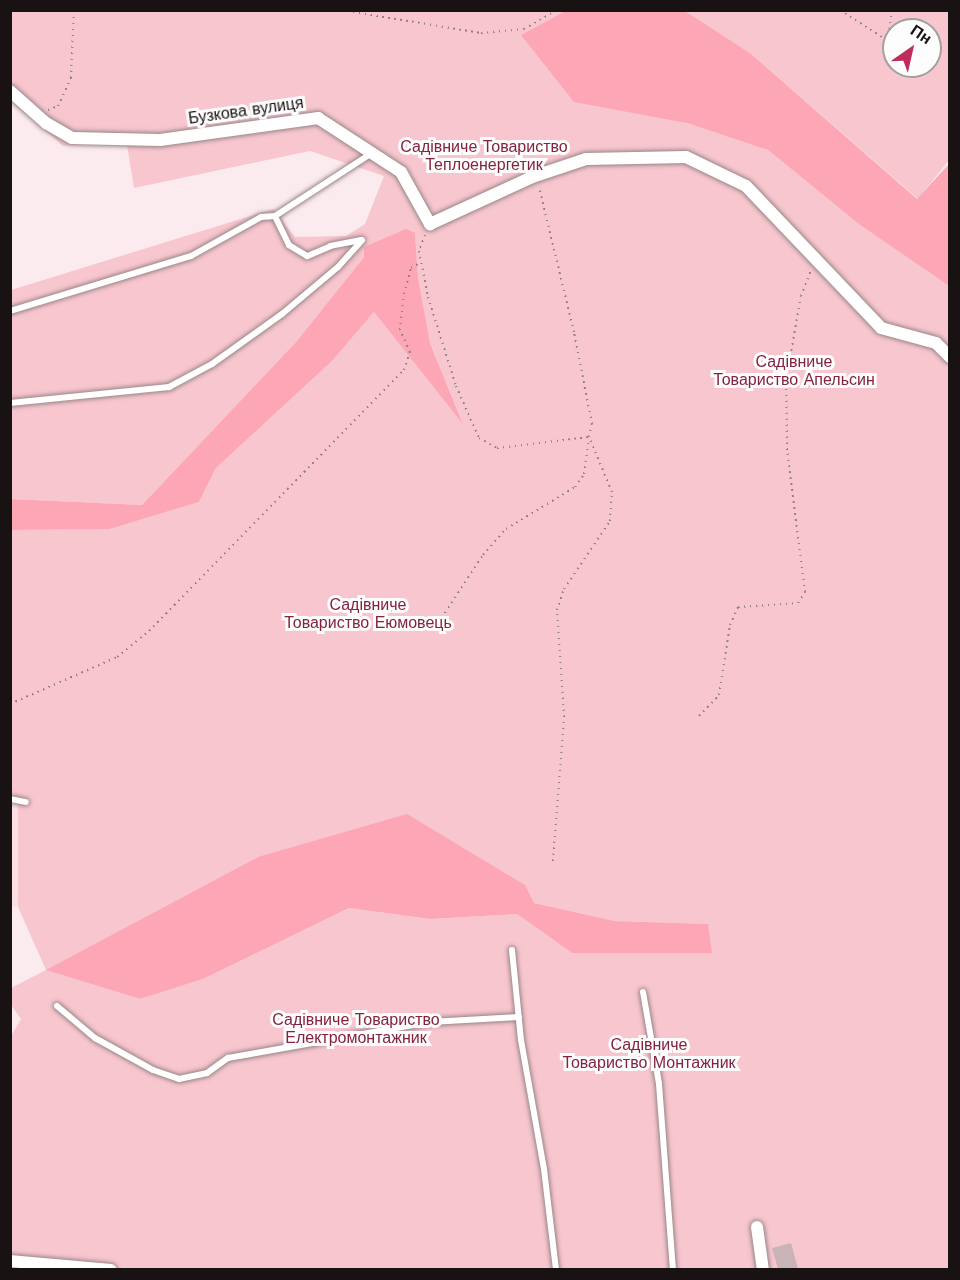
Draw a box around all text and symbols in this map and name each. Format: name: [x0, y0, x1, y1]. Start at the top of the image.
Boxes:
north arrow: [882, 18, 942, 78]
text: Пн: [907, 21, 935, 48]
street label: Бузкова вулиця: [187, 93, 305, 129]
park label: Садівниче Товариство Теплоенергетик: [400, 137, 568, 175]
park label: Садівниче Товариство Апельсин: [713, 352, 875, 390]
park label: Садівниче Товариство Еюмовець: [284, 595, 452, 633]
park label: Садівниче Товариство Електромонтажник: [272, 1010, 440, 1048]
park label: Садівниче Товариство Монтажник: [562, 1035, 736, 1073]

